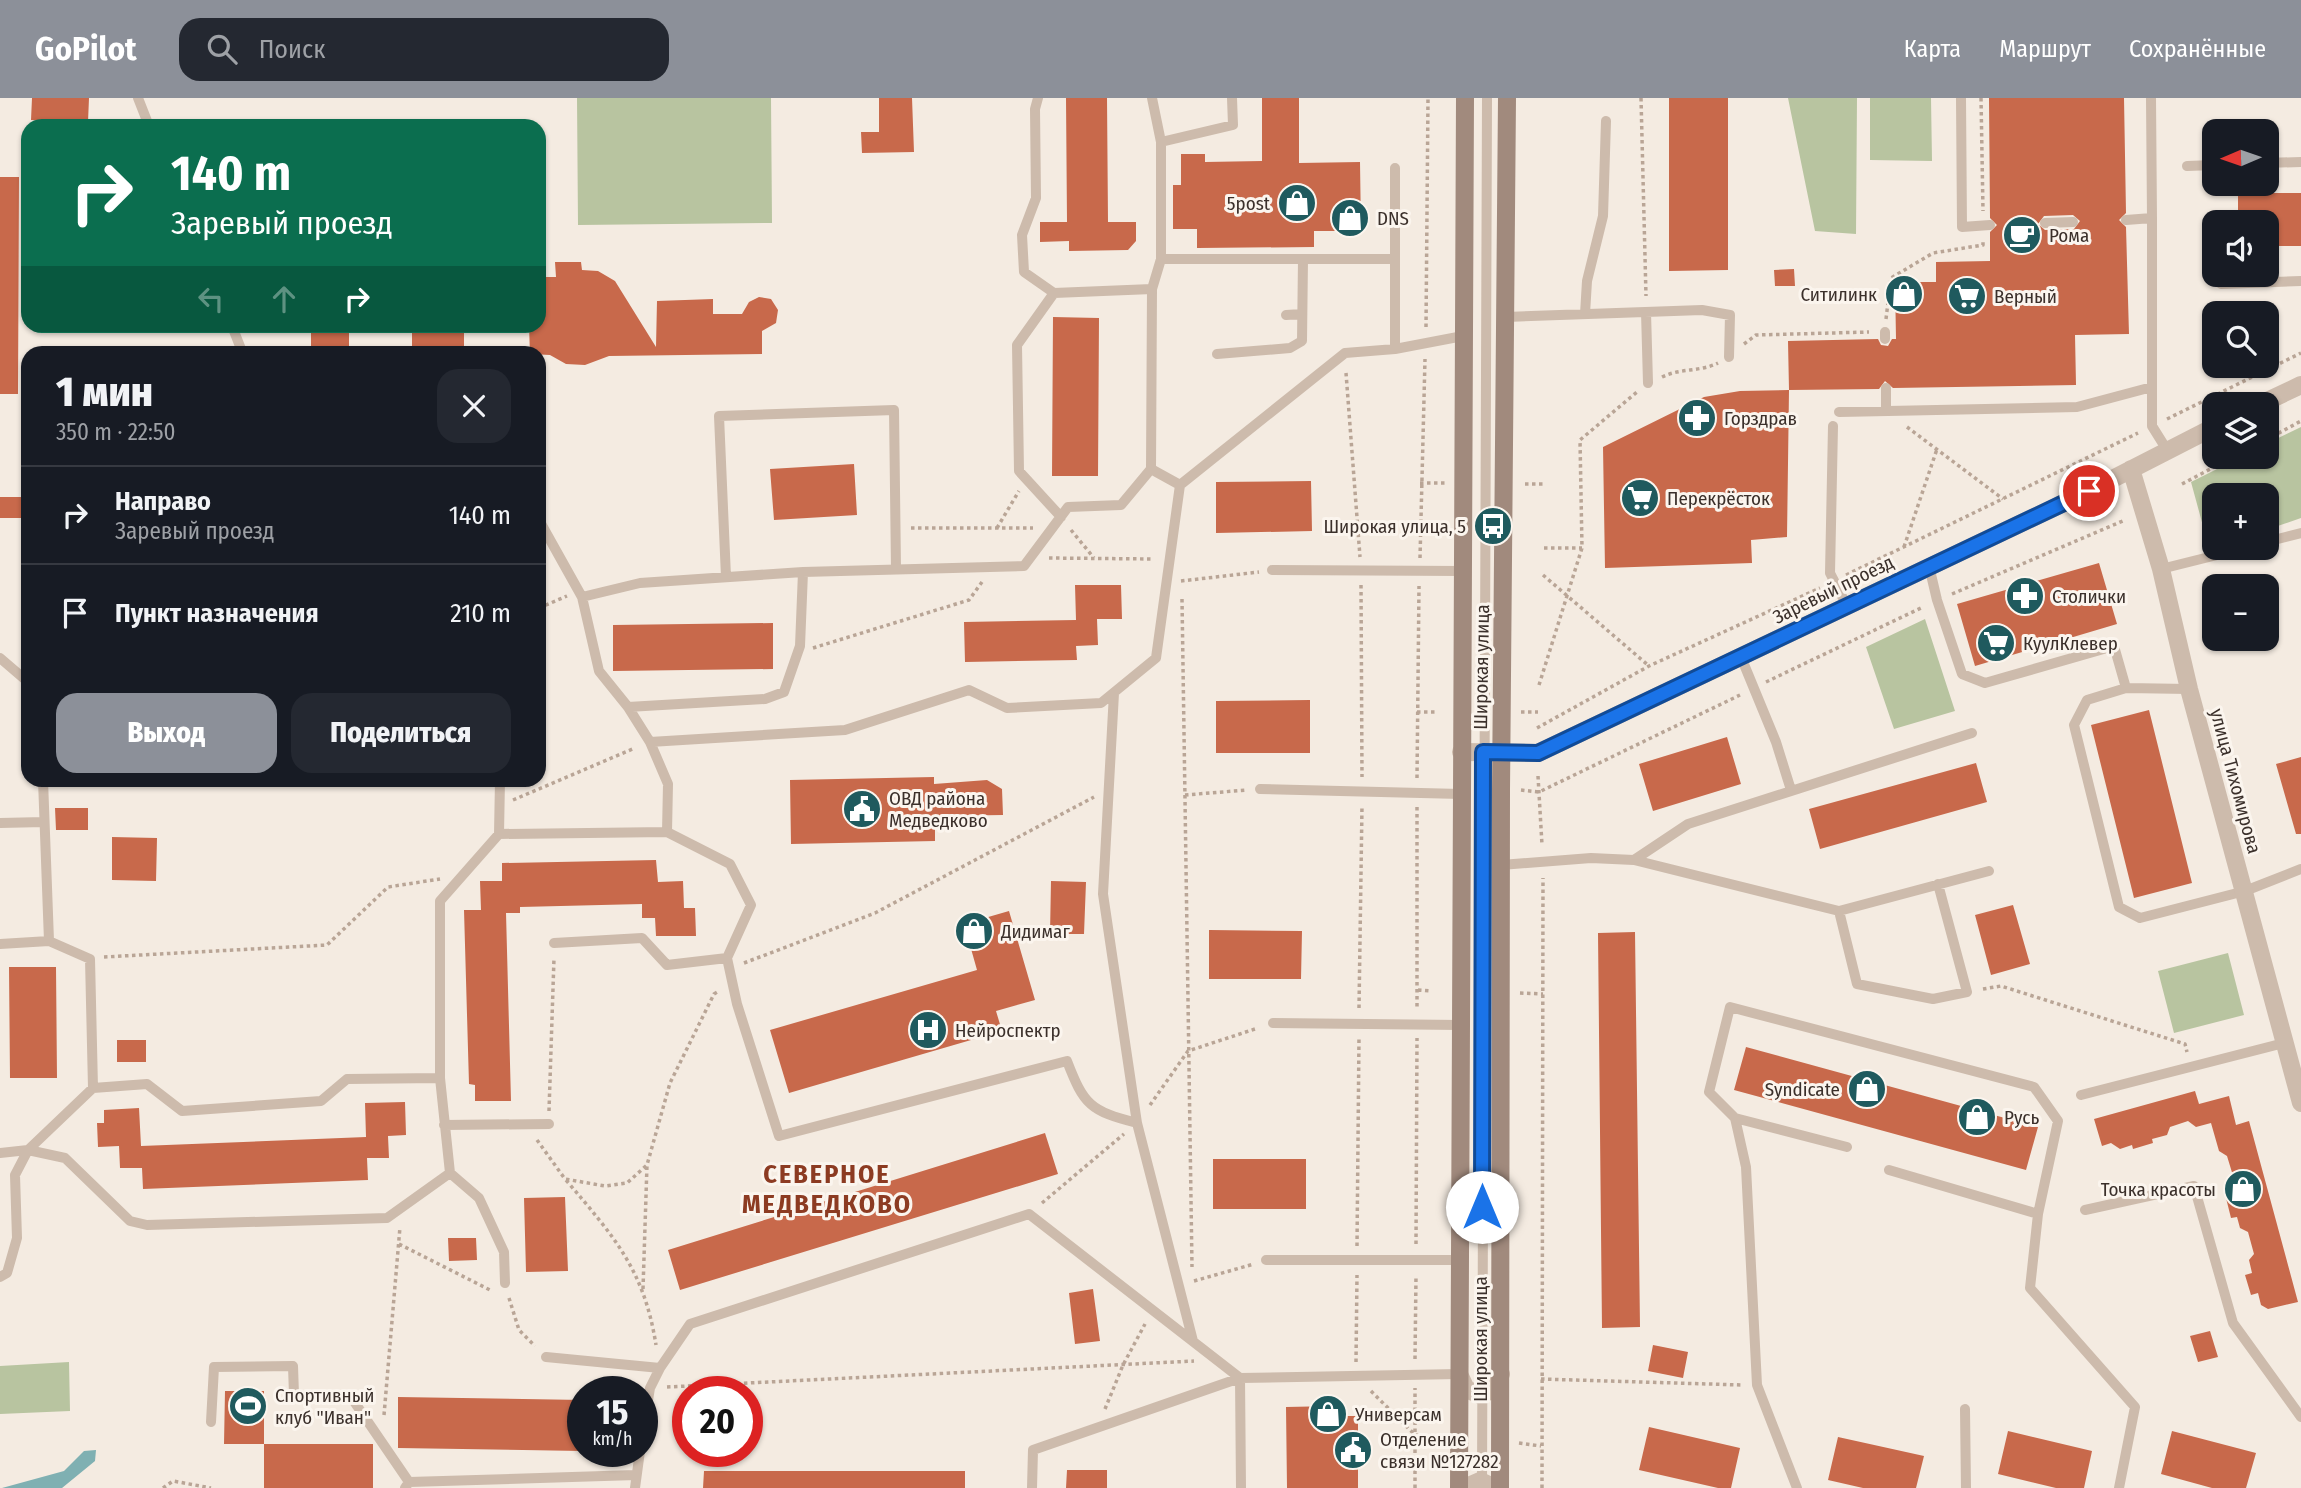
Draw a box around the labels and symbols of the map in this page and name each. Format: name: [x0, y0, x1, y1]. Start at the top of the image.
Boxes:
north arrow: [2202, 119, 2278, 196]
shop icon: 5post: [1276, 182, 1318, 224]
place label: 5post: [1227, 192, 1271, 215]
shop icon: DNS: [1329, 197, 1371, 239]
place label: DNS: [1377, 207, 1409, 230]
cafe icon: Рома: [2001, 214, 2043, 256]
place label: Рома: [2049, 224, 2089, 247]
shop icon: Ситилинк: [1883, 273, 1925, 315]
supermarket icon: Верный: [1946, 275, 1988, 317]
place label: Ситилинк: [1801, 283, 1877, 306]
place label: Верный: [1994, 285, 2057, 308]
pharmacy icon: Горздрав: [1676, 397, 1718, 439]
place label: Горздрав: [1724, 407, 1797, 430]
pin: [2059, 461, 2119, 521]
supermarket icon: Перекрёсток: [1619, 477, 1661, 519]
place label: Перекрёсток: [1667, 487, 1770, 510]
bus stop icon: Широкая улица, 5: [1472, 505, 1514, 547]
place label: Широкая улица, 5: [1323, 515, 1466, 538]
street label: Заревый проезд: [1769, 550, 1897, 629]
pharmacy icon: Столички: [2004, 575, 2046, 617]
place label: Столички: [2052, 585, 2126, 608]
street label: Широкая улица: [1469, 604, 1494, 730]
supermarket icon: КуулКлевер: [1975, 622, 2017, 664]
place label: КуулКлевер: [2023, 632, 2118, 655]
street label: улица Тихомирова: [2205, 706, 2266, 856]
place label: ОВД района Медведково: [889, 787, 988, 832]
public building icon: ОВД района Медведково: [841, 788, 883, 830]
shop icon: Дидимаг: [953, 910, 995, 952]
place label: Дидимаг: [1000, 920, 1070, 943]
hospital icon: Нейроcпектр: [907, 1009, 949, 1051]
place label: Нейроcпектр: [955, 1019, 1061, 1042]
shop icon: Syndicate: [1846, 1068, 1888, 1110]
place label: Syndicate: [1765, 1078, 1840, 1101]
shop icon: Русь: [1956, 1096, 1998, 1138]
place label: Русь: [2004, 1106, 2039, 1129]
district label: СЕВЕРНОЕ МЕДВЕДКОВО: [742, 1159, 912, 1220]
shop icon: Точка красоты: [2222, 1168, 2264, 1210]
position arrow: [1445, 1170, 1519, 1244]
place label: Точка красоты: [2101, 1178, 2216, 1201]
street label: Широкая улица: [1469, 1276, 1492, 1402]
speed limit sign: 20: [672, 1376, 763, 1467]
place label: Спортивный клуб "Иван": [275, 1384, 375, 1429]
sports icon: Спортивный клуб "Иван": [227, 1385, 269, 1427]
shop icon: Универсам: [1307, 1393, 1349, 1435]
place label: Универсам: [1354, 1403, 1442, 1426]
place label: Отделение связи №127282: [1380, 1428, 1499, 1473]
public building icon: Отделение связи №127282: [1332, 1429, 1374, 1471]

